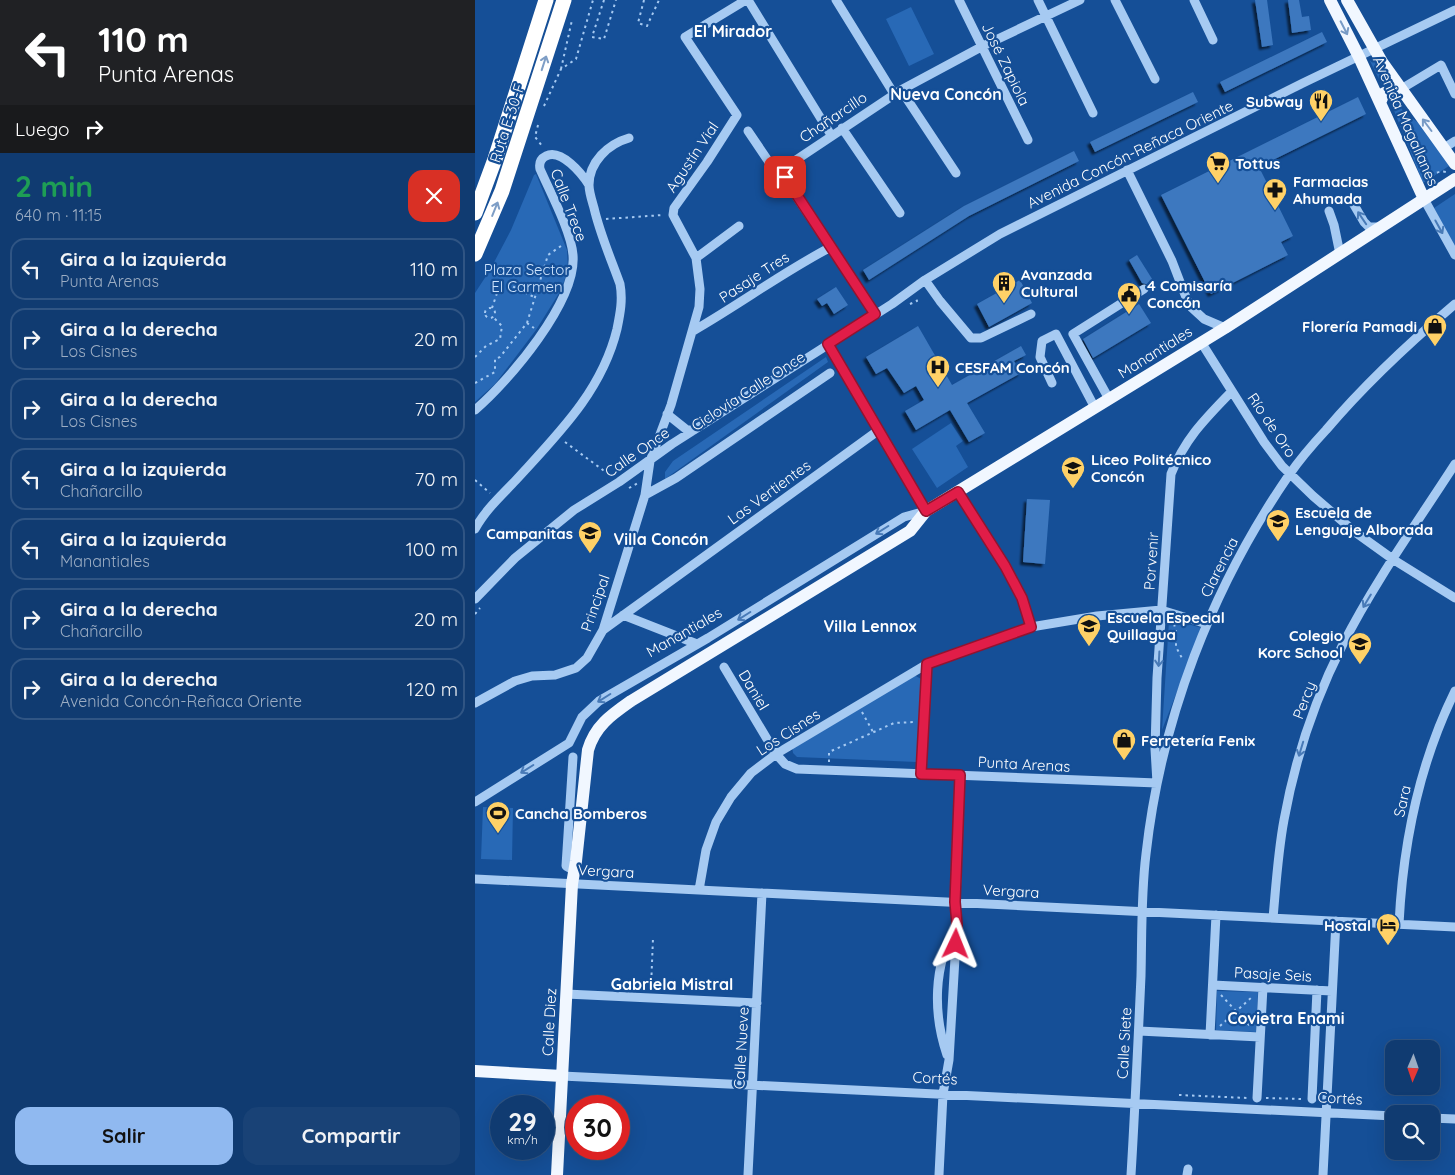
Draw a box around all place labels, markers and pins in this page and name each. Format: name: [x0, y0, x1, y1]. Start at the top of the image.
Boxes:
restaurant icon: Subway: [1308, 88, 1334, 122]
place label: Subway: [1246, 92, 1303, 111]
supermarket icon: Tottus: [1205, 150, 1231, 184]
place label: Tottus: [1235, 154, 1280, 173]
pin: [764, 156, 806, 198]
place label: Farmacias Ahumada: [1293, 172, 1368, 208]
pharmacy icon: Farmacias Ahumada: [1262, 177, 1288, 211]
place label: Avanzada Cultural: [1021, 265, 1092, 301]
building icon: Avanzada Cultural: [991, 270, 1017, 304]
place label: 4 Comisaría Concón: [1147, 276, 1232, 312]
public building icon: 4 Comisaría Concón: [1116, 281, 1142, 315]
shop icon: Florería Pamadi: [1422, 313, 1448, 347]
place label: Florería Pamadi: [1302, 317, 1417, 336]
hospital icon: CESFAM Concón: [925, 354, 951, 388]
place label: CESFAM Concón: [955, 358, 1070, 377]
place label: Liceo Politécnico Concón: [1091, 450, 1211, 486]
school or university icon: Liceo Politécnico Concón: [1060, 455, 1086, 489]
place label: Escuela de Lenguaje Alborada: [1295, 503, 1433, 539]
school or university icon: Escuela de Lenguaje Alborada: [1265, 508, 1291, 542]
school or university icon: Campanitas: [577, 520, 603, 554]
place label: Campanitas: [486, 524, 573, 543]
place label: Escuela Especial Quillagua: [1107, 608, 1225, 644]
school or university icon: Escuela Especial Quillagua: [1076, 613, 1102, 647]
place label: Colegio Korc School: [1258, 626, 1343, 662]
school or university icon: Colegio Korc School: [1347, 631, 1373, 665]
shop icon: Ferretería Fenix: [1111, 727, 1137, 761]
place label: Ferretería Fenix: [1141, 731, 1256, 750]
sports icon: Cancha Bomberos: [485, 800, 511, 834]
place label: Cancha Bomberos: [515, 804, 647, 823]
hotel icon: Hostal: [1375, 912, 1401, 946]
place label: Hostal: [1324, 916, 1371, 935]

